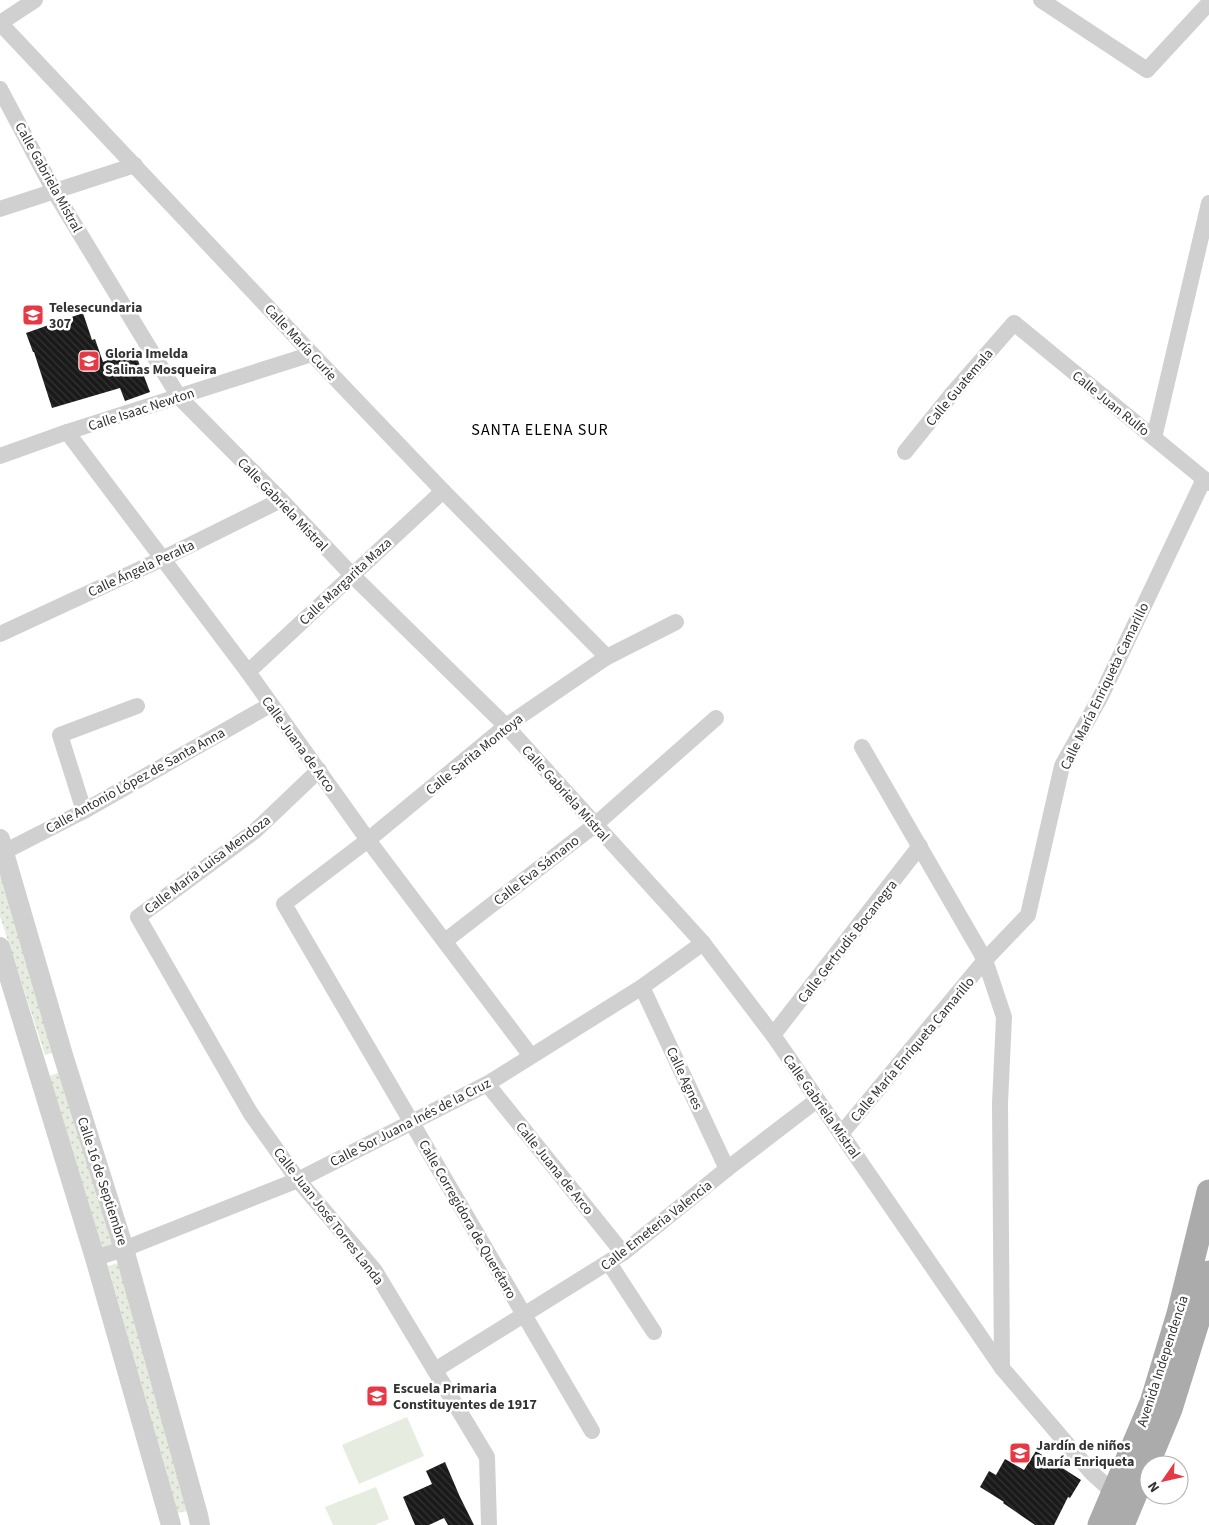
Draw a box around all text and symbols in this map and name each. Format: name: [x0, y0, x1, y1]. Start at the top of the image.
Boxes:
street label: Calle Gabriela Mistral: [10, 119, 87, 237]
place label: Telesecundaria 307: [49, 298, 142, 334]
street label: Calle María Curie: [260, 300, 341, 385]
school or university icon: Telesecundaria 307: [21, 303, 45, 327]
place label: Gloria Imelda Salinas Mosqueira: [105, 344, 217, 380]
street label: Calle Guatemala: [921, 345, 998, 431]
school or university icon: Gloria Imelda Salinas Mosqueira: [77, 349, 101, 373]
street label: Calle Juan Rulfo: [1067, 366, 1153, 441]
street label: Calle Isaac Newton: [86, 383, 197, 437]
district label: SANTA ELENA SUR: [471, 419, 609, 441]
street label: Calle Gabriela Mistral: [232, 453, 333, 556]
street label: Calle Margarita Maza: [295, 533, 396, 630]
street label: Calle Ángela Peralta: [85, 535, 198, 602]
street label: Calle María Enriqueta Camarillo: [1056, 599, 1154, 773]
street label: Calle Juana de Arco: [256, 692, 340, 797]
street label: Calle Sarita Montoya: [422, 709, 528, 800]
street label: Calle Antonio López de Santa Anna: [42, 723, 229, 839]
street label: Calle Gabriela Mistral: [517, 741, 614, 846]
street label: Calle María Luisa Mendoza: [140, 811, 275, 919]
street label: Calle Eva Sámano: [490, 831, 584, 911]
street label: Calle Gertrudis Bocanegra: [793, 876, 902, 1008]
street label: Calle María Enriqueta Camarillo: [846, 973, 980, 1127]
street label: Calle Agnes: [661, 1044, 707, 1113]
street label: Calle Gabriela Mistral: [778, 1050, 865, 1163]
street label: Calle Sor Juana Inés de la Cruz: [327, 1074, 494, 1172]
street label: Calle 16 de Septiembre: [72, 1114, 132, 1248]
street label: Calle Juana de Arco: [510, 1118, 598, 1219]
street label: Calle Corregidora de Querétaro: [413, 1136, 521, 1303]
street label: Calle Juan José Torres Landa: [268, 1144, 388, 1289]
street label: Calle Emeteria Valencia: [597, 1176, 717, 1276]
street label: Avenida Independencia: [1132, 1293, 1194, 1430]
place label: Escuela Primaria Constituyentes de 1917: [393, 1379, 537, 1415]
school or university icon: Escuela Primaria Constituyentes de 1917: [365, 1384, 389, 1408]
place label: Jardín de niños María Enriqueta: [1036, 1436, 1134, 1472]
school or university icon: Jardín de niños María Enriqueta: [1008, 1441, 1032, 1465]
north arrow: [1139, 1455, 1189, 1505]
text: N: [1143, 1477, 1165, 1496]

